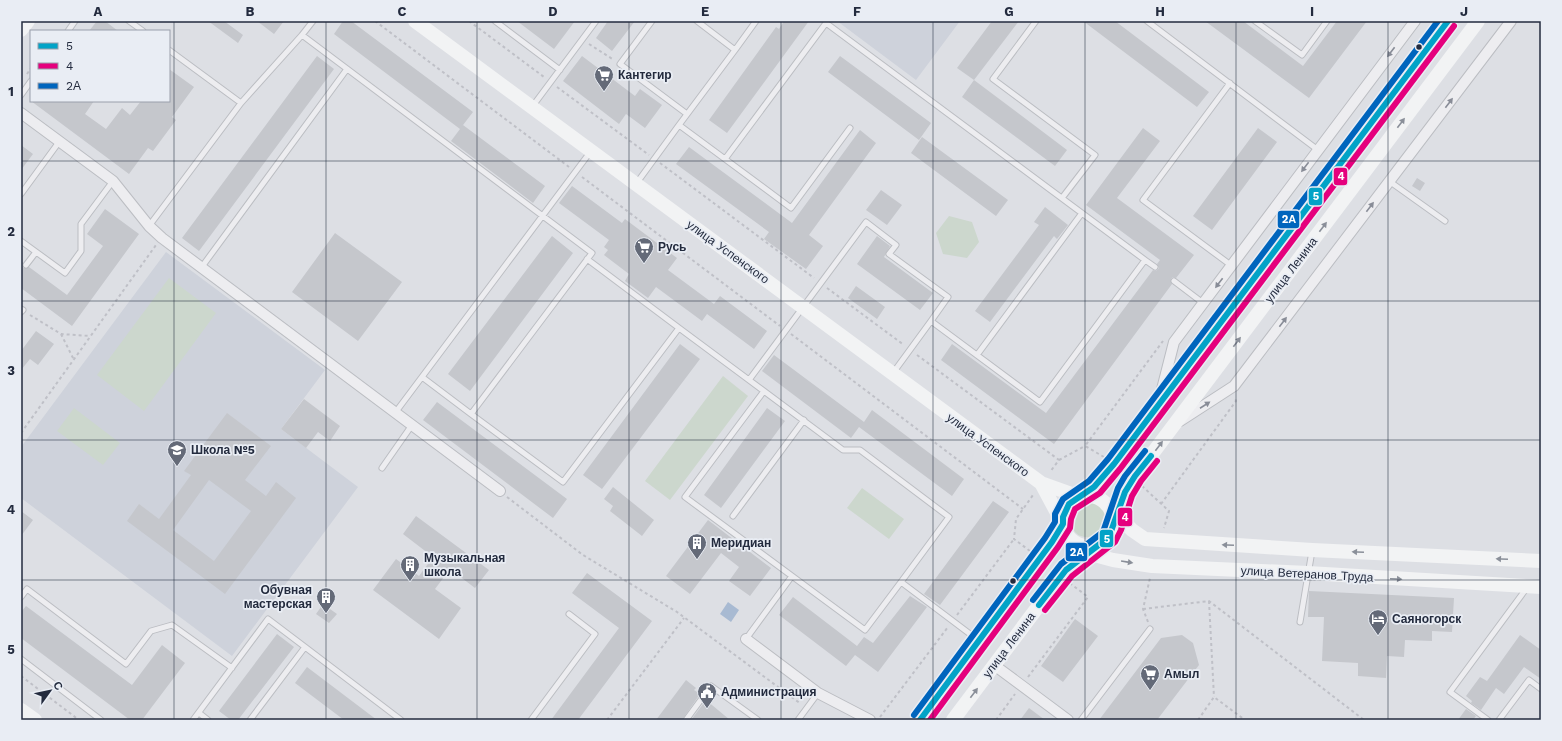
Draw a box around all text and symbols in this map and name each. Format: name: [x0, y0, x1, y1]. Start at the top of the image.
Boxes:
text: A: [94, 4, 103, 19]
text: B: [246, 4, 255, 19]
text: C: [398, 4, 407, 19]
text: D: [548, 4, 558, 19]
text: E: [701, 4, 709, 19]
text: F: [853, 4, 861, 19]
text: G: [1004, 4, 1014, 19]
text: H: [1155, 4, 1165, 19]
text: I: [1310, 4, 1314, 19]
text: J: [1460, 4, 1468, 19]
legend: [30, 30, 170, 102]
text: 5: [66, 39, 73, 53]
unlabelled marker: [1414, 42, 1424, 52]
one-way arrow: [1387, 47, 1396, 58]
text: 4: [66, 59, 73, 73]
supermarket icon: Кантегир: [593, 64, 615, 92]
place label: Кантегир: [618, 68, 672, 82]
text: 2А: [66, 79, 81, 93]
text: 1: [8, 84, 14, 99]
one-way arrow: [1444, 98, 1453, 109]
one-way arrow: [1397, 118, 1405, 128]
one-way arrow: [1301, 162, 1309, 173]
line badge: 4: [1333, 167, 1348, 186]
text: 4: [1337, 170, 1345, 183]
line badge: 5: [1308, 187, 1323, 206]
text: 5: [1313, 190, 1319, 203]
one-way arrow: [1366, 201, 1374, 212]
line badge: 2А: [1277, 210, 1300, 229]
text: 2А: [1282, 213, 1296, 226]
street label: улица Успенского: [684, 217, 772, 287]
one-way arrow: [1319, 221, 1327, 232]
text: 2: [7, 224, 15, 239]
street label: улица Ленина: [1262, 234, 1320, 305]
supermarket icon: Русь: [633, 236, 655, 264]
place label: Русь: [658, 240, 686, 254]
one-way arrow: [1215, 277, 1223, 288]
one-way arrow: [1279, 316, 1287, 327]
one-way arrow: [1232, 337, 1240, 347]
text: 3: [7, 363, 15, 378]
one-way arrow: [1200, 401, 1210, 409]
street label: улица Успенского: [944, 410, 1032, 480]
school or university icon: Школа №5: [166, 439, 188, 467]
one-way arrow: [1154, 441, 1162, 451]
place label: Школа №5: [191, 443, 255, 457]
text: 4: [7, 502, 16, 517]
line badge: 4: [1117, 507, 1133, 527]
text: 4: [1121, 511, 1129, 524]
line badge: 5: [1099, 529, 1114, 548]
building icon: Меридиан: [686, 532, 708, 560]
text: 5: [1104, 533, 1110, 546]
place label: Меридиан: [711, 536, 771, 550]
one-way arrow: [1222, 541, 1234, 548]
line badge: 2А: [1065, 542, 1088, 562]
text: 2А: [1070, 546, 1084, 559]
one-way arrow: [1352, 549, 1364, 556]
place label: Музыкальная школа: [424, 551, 505, 579]
building icon: Музыкальная школа: [399, 554, 421, 582]
one-way arrow: [1496, 556, 1508, 563]
one-way arrow: [1121, 559, 1133, 565]
street label: улица Ветеранов Труда: [1240, 564, 1374, 584]
one-way arrow: [1390, 575, 1402, 582]
unlabelled marker: [1008, 576, 1018, 586]
place label: Обувная мастерская: [244, 583, 312, 611]
building icon: Обувная мастерская: [315, 586, 337, 614]
hotel icon: Саяногорск: [1367, 608, 1389, 636]
street label: улица Ленина: [980, 609, 1038, 680]
place label: Саяногорск: [1392, 612, 1462, 626]
text: 5: [7, 642, 15, 657]
supermarket icon: Амыл: [1139, 663, 1161, 691]
place label: Амыл: [1164, 667, 1199, 681]
north arrow: [30, 671, 70, 711]
text: С: [50, 679, 66, 693]
public building icon: Администрация: [696, 681, 718, 709]
place label: Администрация: [721, 685, 816, 699]
one-way arrow: [969, 687, 978, 698]

